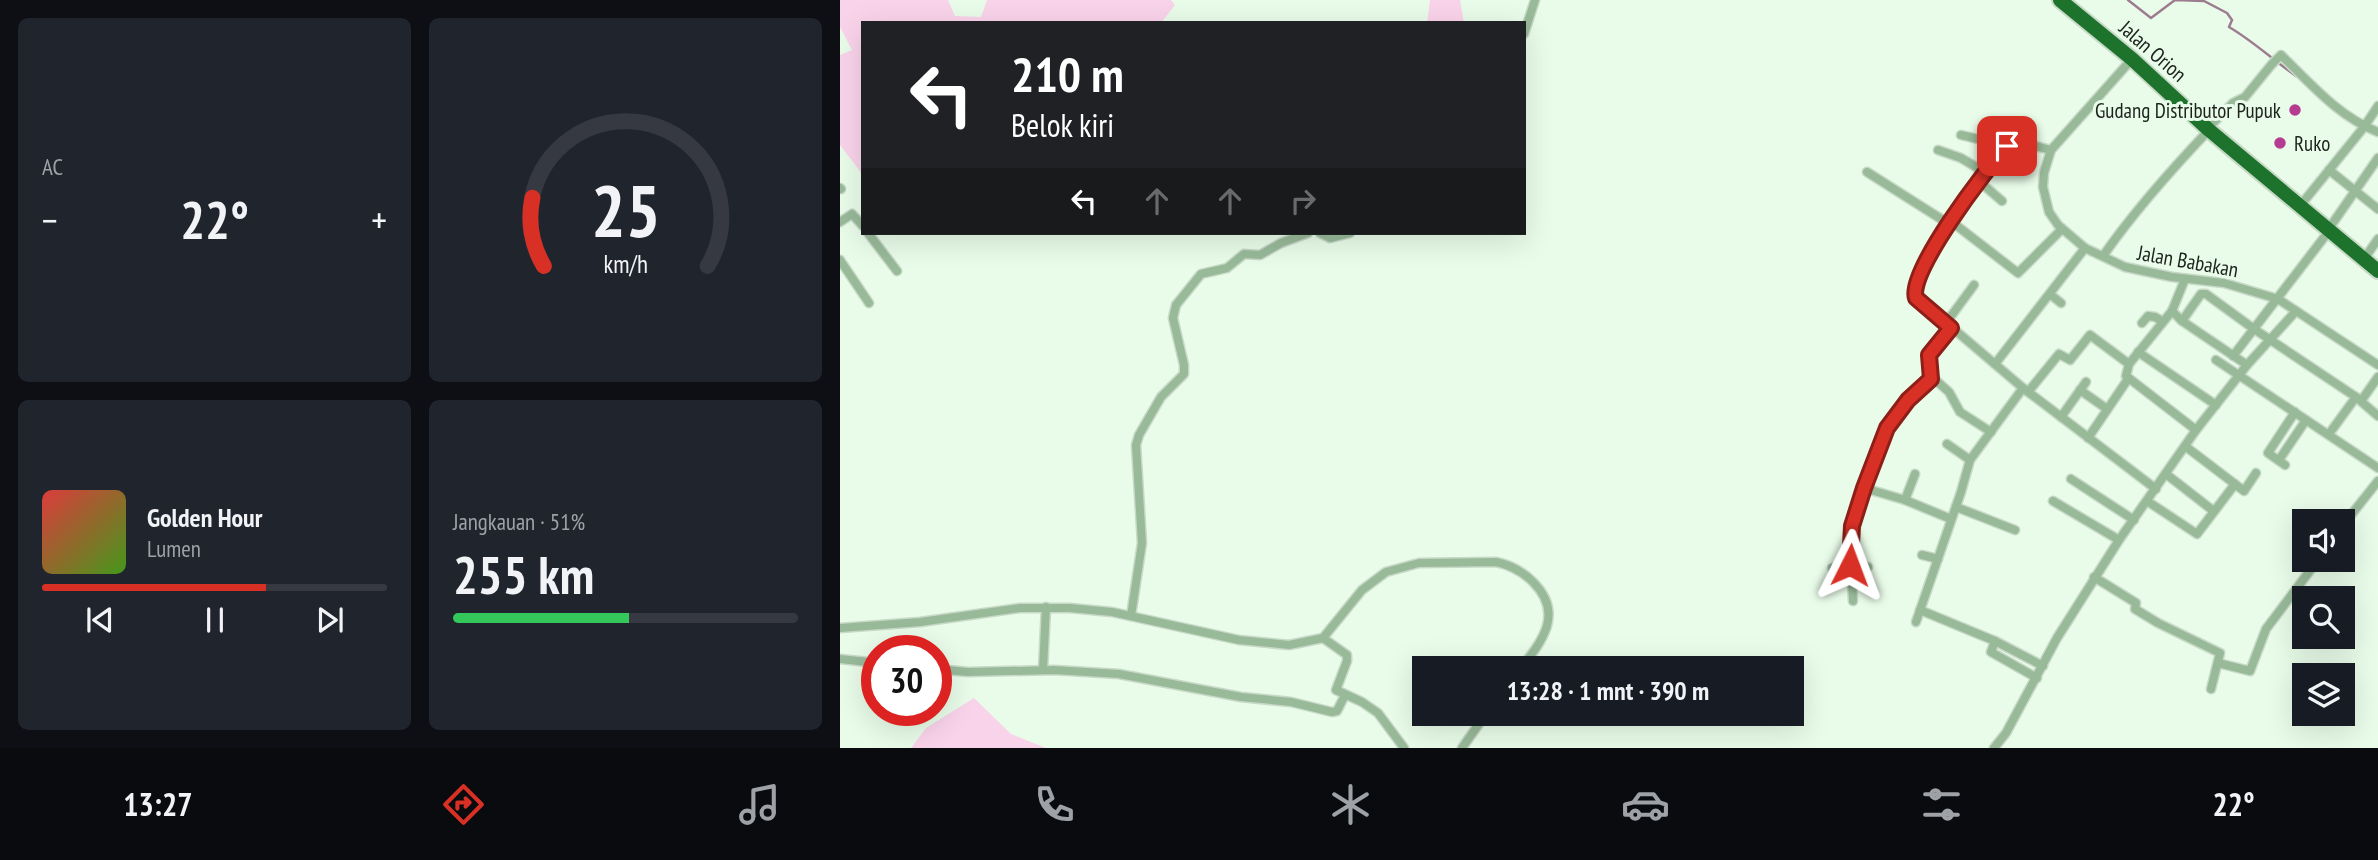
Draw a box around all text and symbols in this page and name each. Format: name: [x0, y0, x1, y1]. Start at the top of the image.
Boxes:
street label: Jalan Orion: [2113, 14, 2192, 88]
text: 210 m: [1011, 42, 1124, 106]
icon: left: [896, 49, 987, 140]
place label: Gudang Distributor Pupuk: [2095, 97, 2281, 124]
marker: Gudang Distributor Pupuk: [2287, 102, 2303, 118]
text: Belok kiri: [1011, 104, 1114, 146]
pin: [1977, 116, 2037, 176]
icon: arrive: [1988, 127, 2026, 165]
place label: Ruko: [2294, 130, 2330, 157]
marker: Ruko: [2272, 135, 2288, 151]
text: AC: [42, 152, 63, 181]
text: 25: [591, 162, 660, 256]
icon: left: [1065, 182, 1103, 220]
icon: ahead: [1138, 182, 1176, 220]
icon: ahead: [1211, 182, 1249, 220]
icon: right: [1284, 182, 1322, 220]
text: 22°: [180, 186, 249, 253]
text: −: [42, 195, 58, 244]
text: +: [371, 195, 387, 244]
street label: Jalan Babakan: [2134, 239, 2241, 283]
text: km/h: [603, 248, 648, 280]
text: Golden Hour: [147, 501, 262, 534]
text: Jangkauan · 51%: [453, 507, 585, 536]
map controls: [2292, 509, 2355, 726]
button: sound: [2292, 509, 2355, 572]
position arrow: [1813, 528, 1887, 602]
text: Lumen: [147, 534, 201, 563]
text: 255 km: [453, 541, 594, 608]
button: search: [2292, 586, 2355, 649]
icon: previous: [81, 601, 119, 639]
icon: pause: [196, 601, 234, 639]
icon: next: [311, 601, 349, 639]
speed limit sign: 30: [861, 635, 952, 726]
button: layers: [2292, 663, 2355, 726]
text: 13:28 · 1 mnt · 390 m: [1507, 674, 1709, 707]
icon: directions: [439, 780, 488, 829]
icon: music: [735, 780, 784, 829]
icon: phone: [1030, 780, 1079, 829]
icon: climate: [1326, 780, 1375, 829]
icon: car: [1621, 780, 1670, 829]
icon: filters: [1917, 780, 1966, 829]
text: 13:27: [123, 783, 193, 825]
text: 22°: [2212, 783, 2255, 825]

